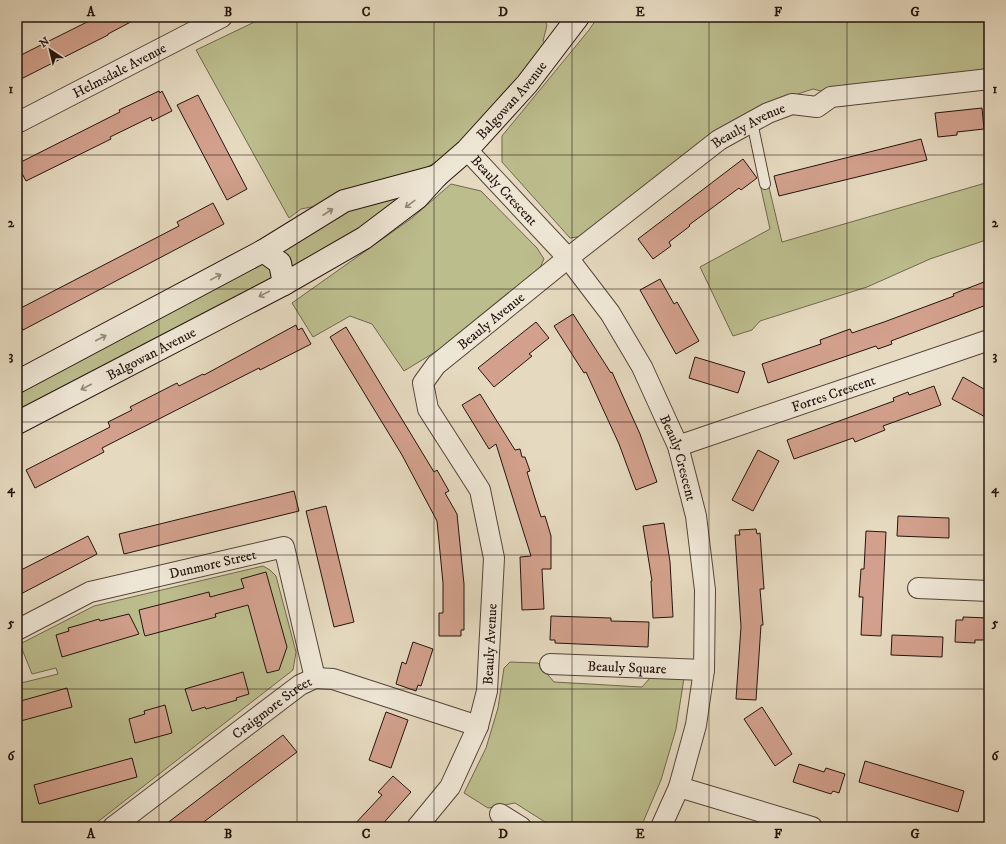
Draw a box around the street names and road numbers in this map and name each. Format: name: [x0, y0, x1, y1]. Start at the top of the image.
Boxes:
street label: Helmsdale Avenue: [70, 39, 170, 103]
street label: Balgowan Avenue: [473, 58, 551, 144]
street label: Beauly Avenue: [708, 99, 788, 153]
street label: Beauly Crescent: [467, 152, 541, 230]
street label: Beauly Avenue: [454, 289, 529, 354]
street label: Balgowan Avenue: [104, 323, 199, 385]
street label: Forres Crescent: [789, 371, 878, 417]
street label: Beauly Crescent: [655, 412, 700, 503]
street label: Dunmore Street: [167, 546, 259, 583]
street label: Beauly Avenue: [479, 603, 502, 685]
street label: Beauly Square: [587, 657, 667, 679]
street label: Craigmore Street: [229, 673, 315, 743]

